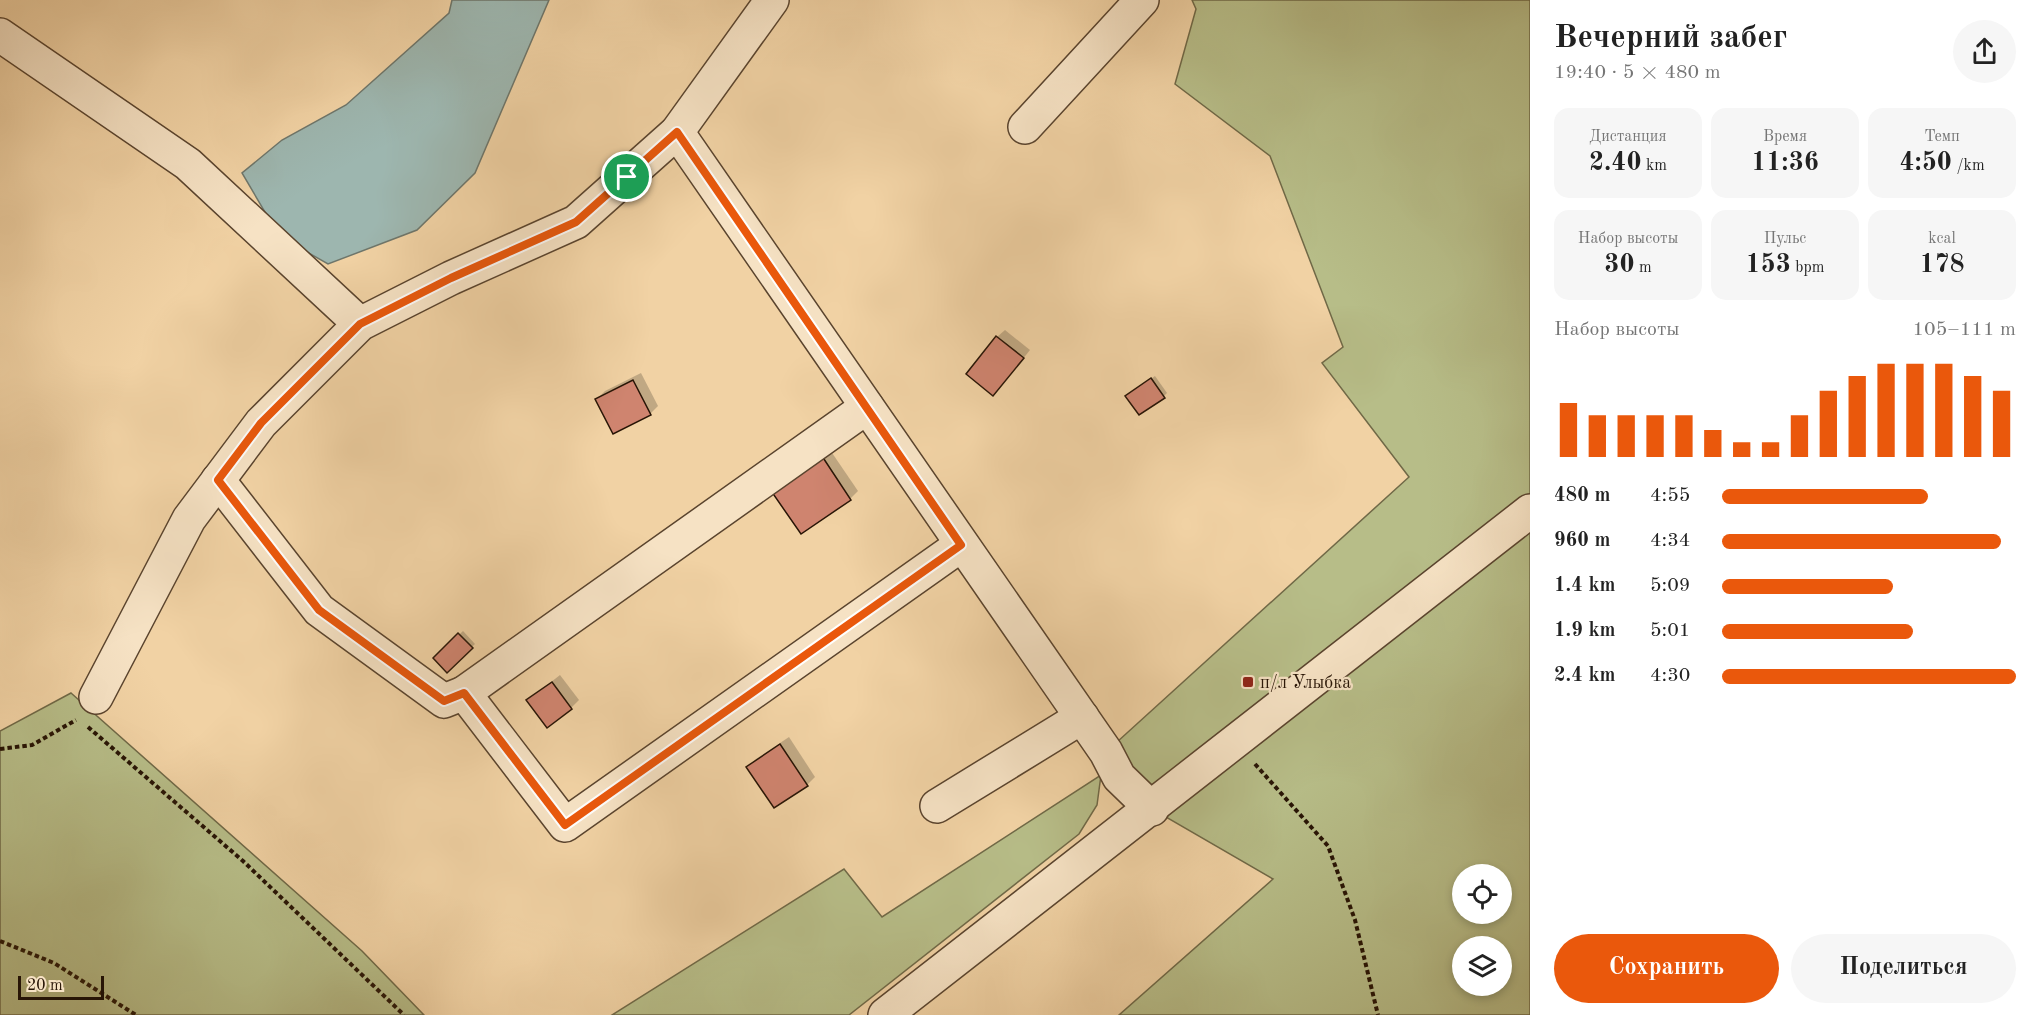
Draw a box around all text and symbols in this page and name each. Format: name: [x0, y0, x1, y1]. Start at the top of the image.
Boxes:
button: share: [1953, 20, 2016, 83]
text: Вечерний забег: [1554, 22, 1787, 55]
text: 19:40 · 5 × 480 m: [1554, 63, 1721, 83]
text: Дистанция: [1589, 129, 1667, 145]
text: Время: [1763, 129, 1807, 145]
text: Темп: [1924, 129, 1960, 145]
text: 2.40: [1589, 150, 1642, 176]
text: 11:36: [1751, 150, 1819, 176]
text: 4:50: [1899, 150, 1952, 176]
pin: [601, 151, 652, 202]
text: km: [1642, 158, 1667, 174]
text: /km: [1952, 158, 1985, 174]
icon: arrive: [610, 160, 643, 193]
text: Набор высоты: [1578, 231, 1678, 247]
text: Пульс: [1764, 231, 1806, 247]
text: kcal: [1928, 231, 1956, 247]
text: 30: [1604, 252, 1634, 278]
text: 153: [1746, 252, 1791, 278]
text: 178: [1919, 252, 1965, 278]
text: m: [1634, 260, 1652, 276]
text: bpm: [1791, 260, 1824, 276]
text: Набор высоты: [1554, 320, 1680, 340]
text: 105–111 m: [1913, 320, 2016, 340]
text: 480 m: [1554, 486, 1610, 506]
text: 4:55: [1650, 486, 1690, 506]
text: 960 m: [1554, 531, 1610, 551]
text: 4:34: [1650, 531, 1690, 551]
text: 1.4 km: [1554, 576, 1616, 596]
text: 5:09: [1650, 576, 1690, 596]
text: 1.9 km: [1554, 621, 1616, 641]
text: 5:01: [1650, 621, 1690, 641]
text: 2.4 km: [1554, 666, 1616, 686]
text: 4:30: [1650, 666, 1690, 686]
place label: п/л Улыбка: [1260, 674, 1351, 692]
marker: п/л Улыбка: [1241, 675, 1255, 689]
map controls: [1452, 864, 1512, 996]
button: locate: [1452, 864, 1512, 924]
button: Сохранить: [1554, 934, 1779, 1003]
button: Поделиться: [1791, 934, 2016, 1003]
button: layers: [1452, 936, 1512, 996]
scale bar: [18, 973, 104, 1000]
text: 20 m: [27, 978, 63, 994]

